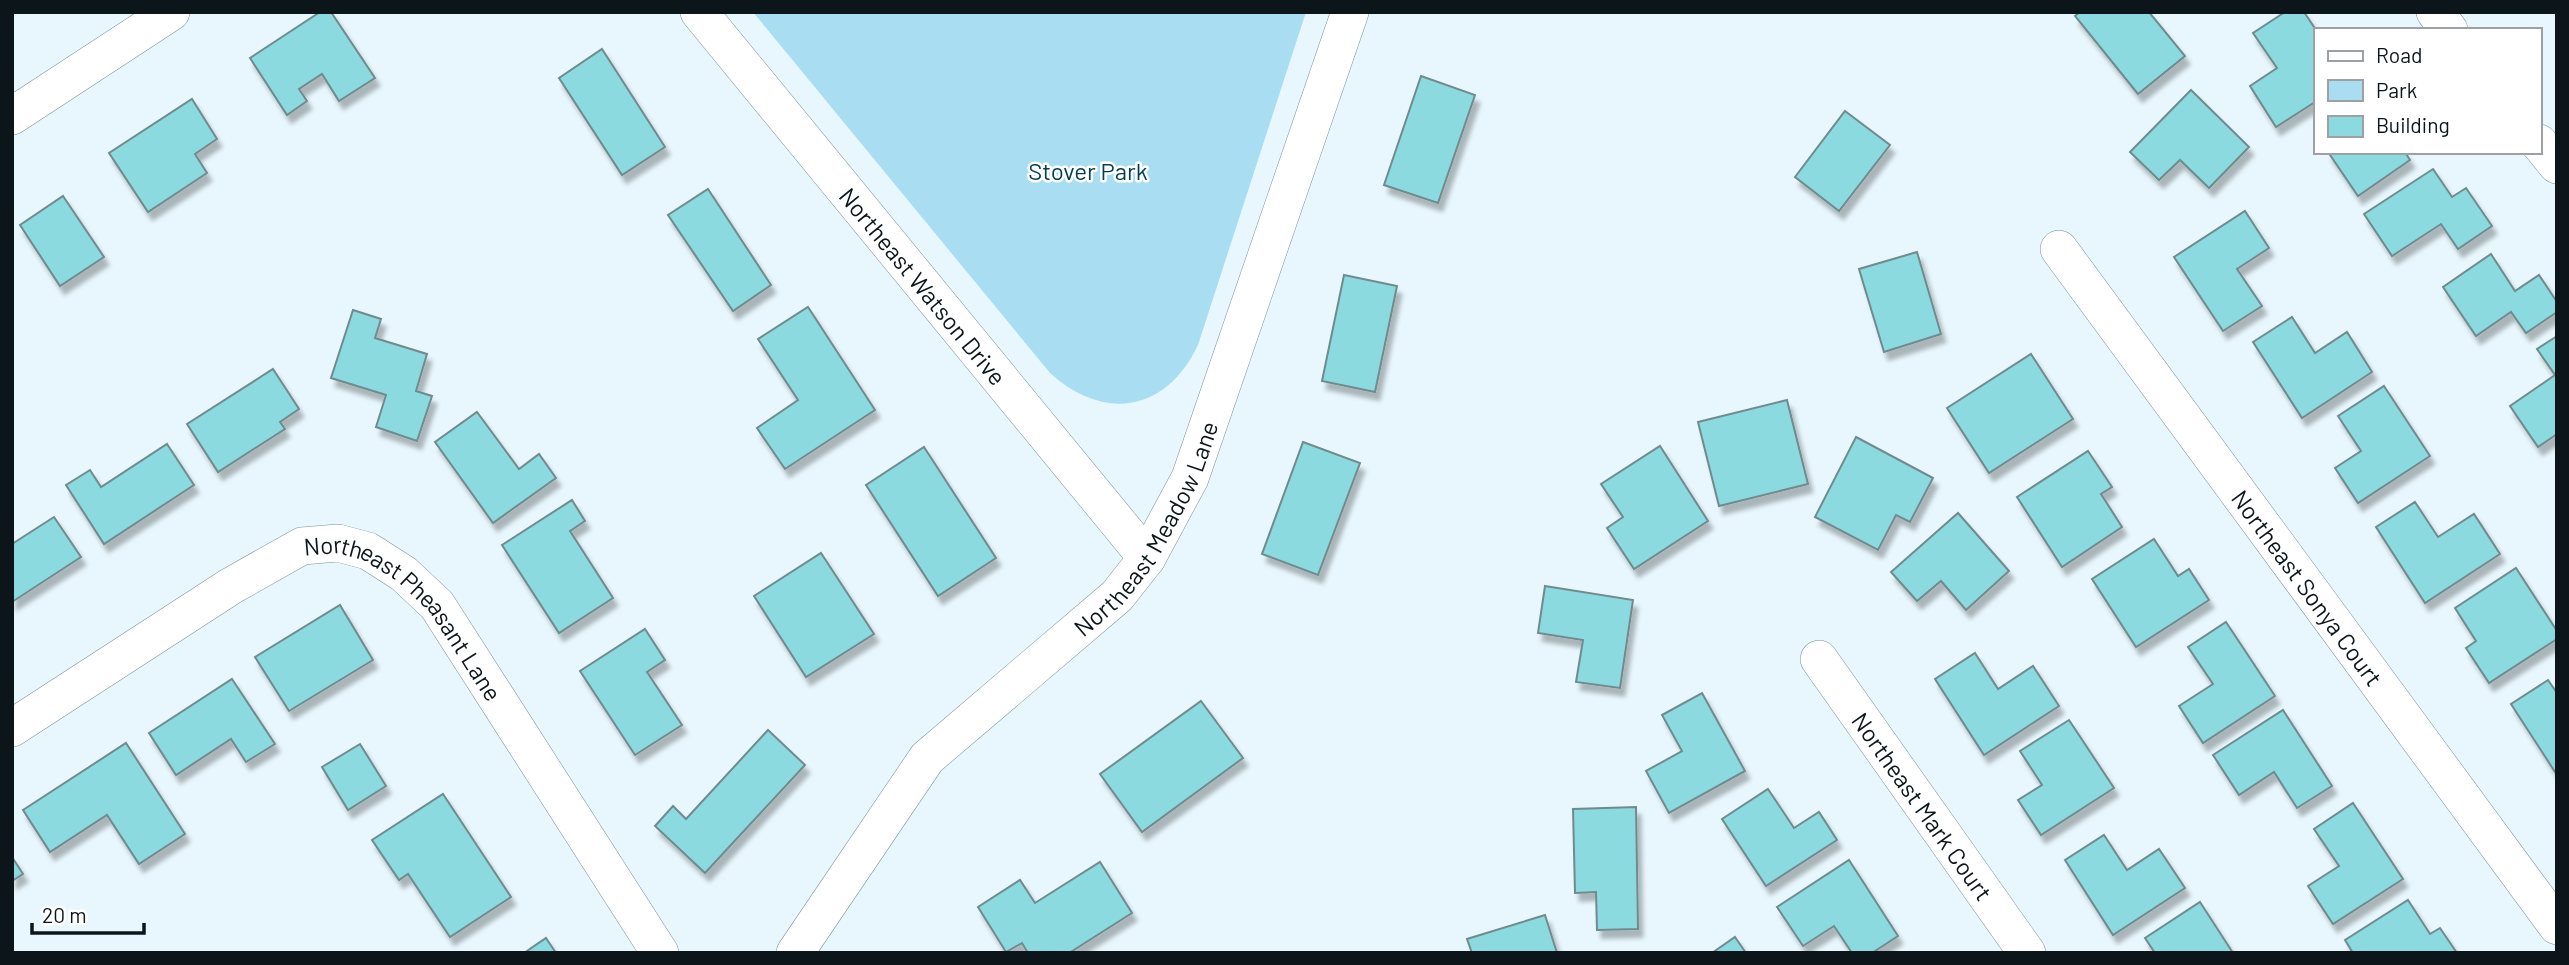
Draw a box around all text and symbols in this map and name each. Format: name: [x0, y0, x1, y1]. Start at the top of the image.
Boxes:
legend: [2314, 28, 2541, 154]
text: Road: [2376, 42, 2422, 67]
text: Park: [2376, 77, 2417, 102]
text: Building: [2376, 112, 2450, 137]
park label: Stover Park: [1028, 156, 1148, 185]
street label: Northeast Watson Drive: [834, 181, 1013, 390]
street label: Northeast Meadow Lane: [1067, 417, 1223, 641]
street label: Northeast Sonya Court: [2226, 484, 2389, 691]
street label: Northeast Pheasant Lane: [302, 528, 509, 706]
street label: Northeast Mark Court: [1847, 706, 1999, 905]
scale bar: [32, 892, 144, 936]
text: 20 m: [42, 902, 87, 927]

